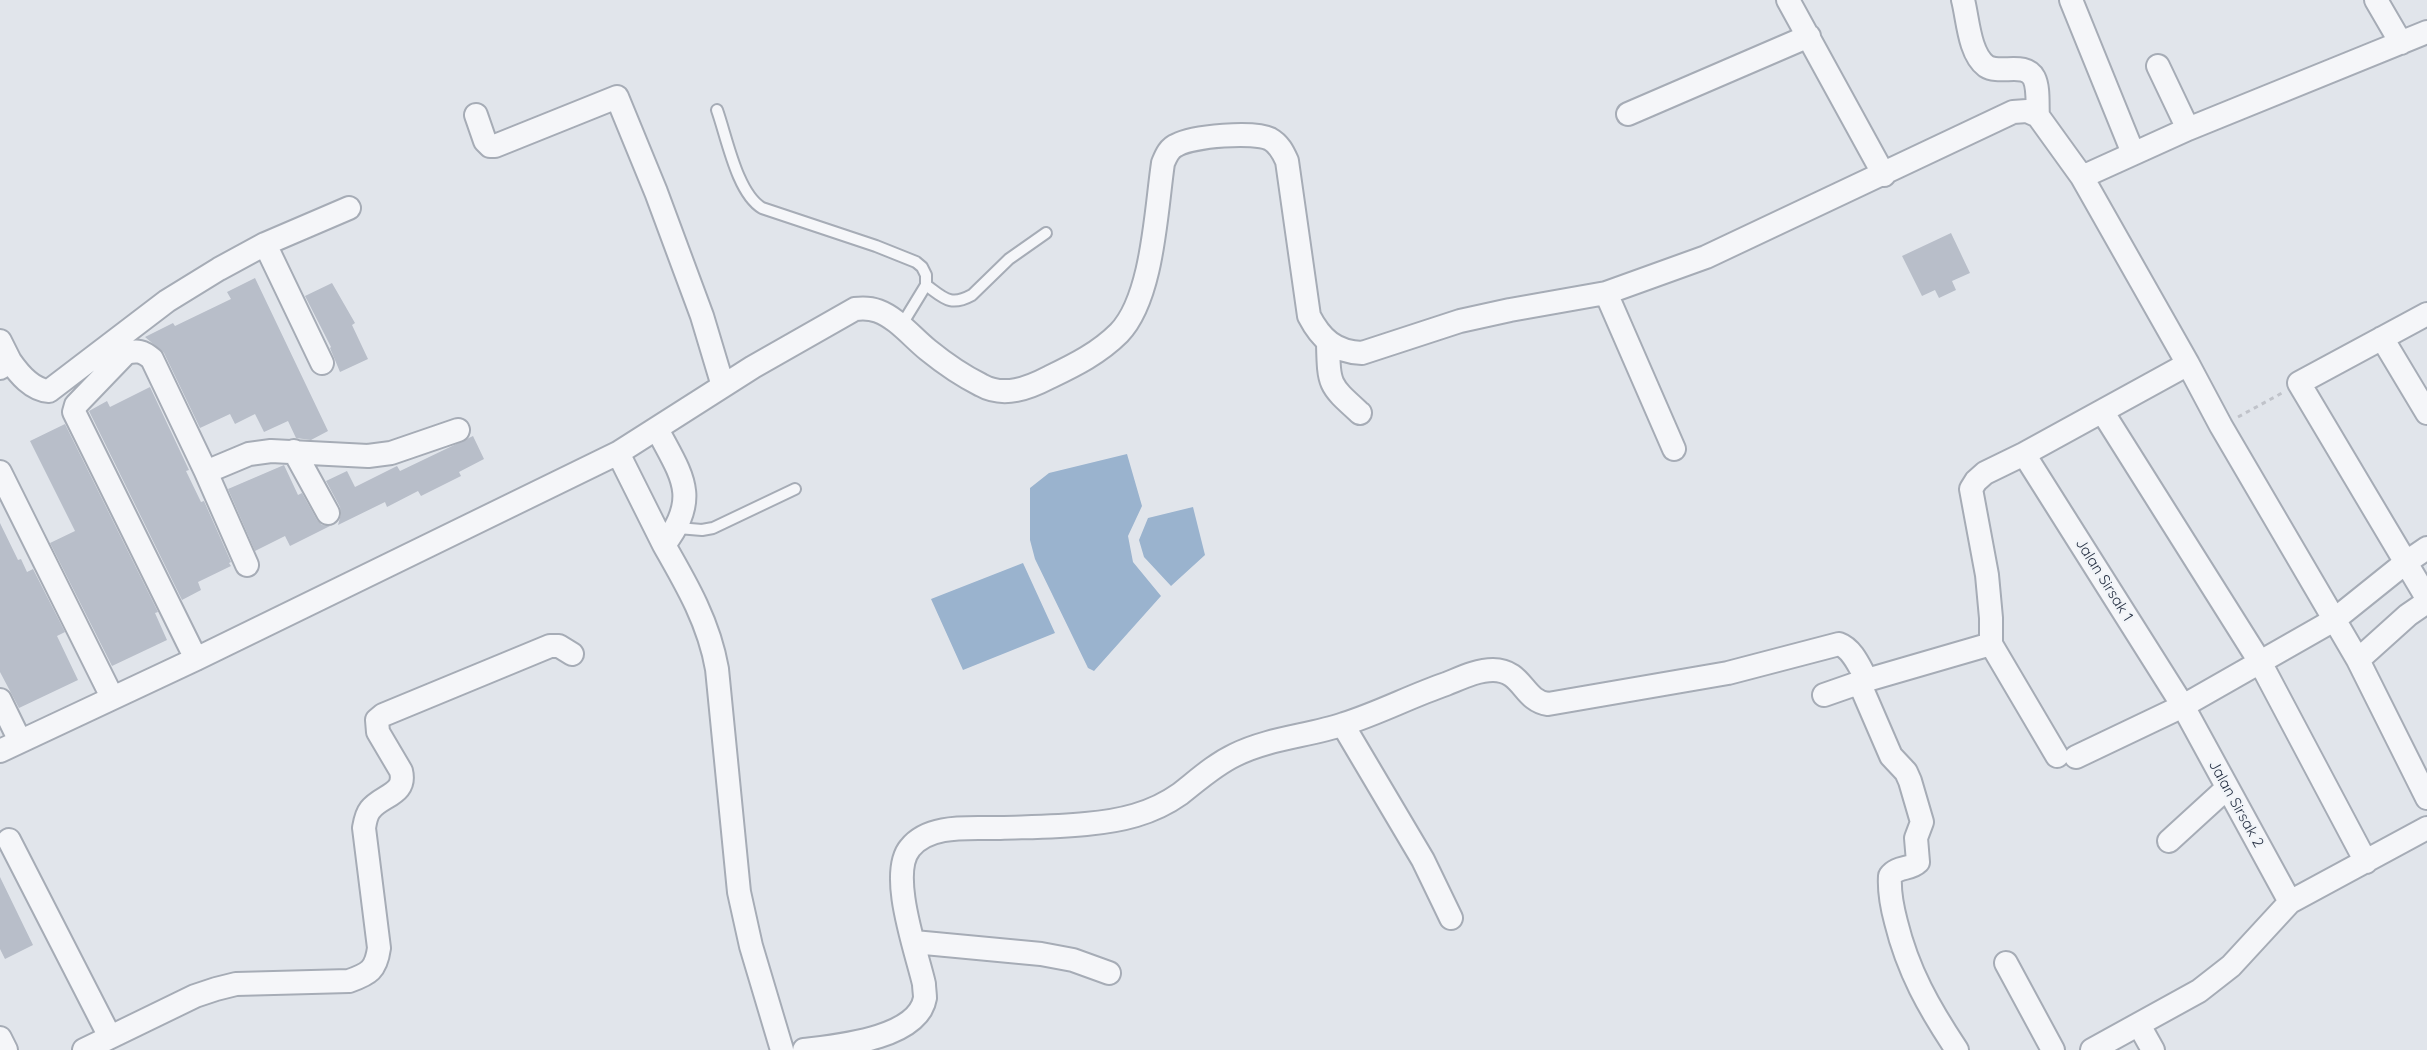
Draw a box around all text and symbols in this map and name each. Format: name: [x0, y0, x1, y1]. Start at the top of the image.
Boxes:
street label: Jalan Sirsak 1: [2071, 535, 2137, 625]
street label: Jalan Sirsak 2: [2205, 757, 2267, 851]

